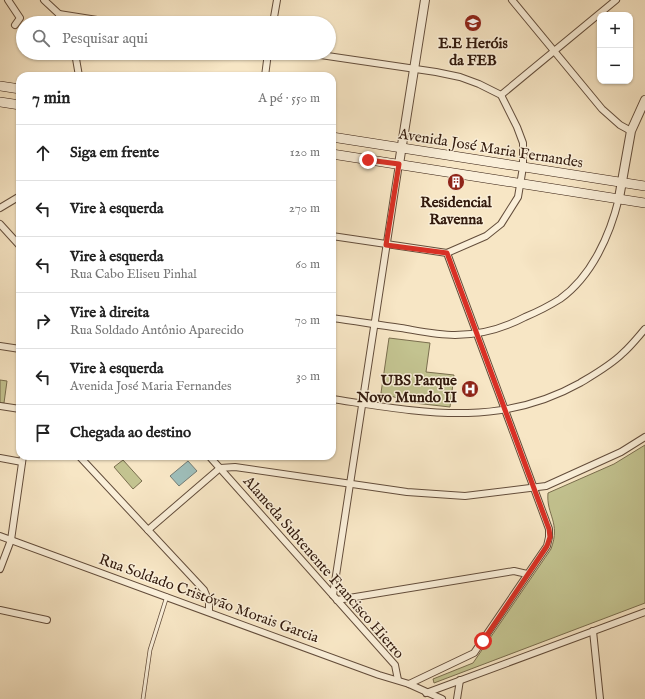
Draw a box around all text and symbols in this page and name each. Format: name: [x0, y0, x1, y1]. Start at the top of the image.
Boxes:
map controls: [597, 12, 633, 84]
button: +: [597, 12, 633, 48]
school or university icon: E.E Heróis da FEB: [463, 13, 483, 33]
search box: [16, 16, 336, 60]
icon: search: [30, 27, 52, 49]
text: Pesquisar aqui: [62, 29, 148, 48]
place label: E.E Heróis da FEB: [438, 34, 509, 70]
button: −: [597, 48, 633, 84]
text: 7 min: [32, 88, 70, 109]
text: A pé · 550 m: [258, 90, 320, 107]
street label: Avenida José Maria Fernandes: [396, 124, 585, 172]
icon: ahead: [32, 142, 54, 164]
text: Siga em frente: [70, 143, 159, 162]
text: 120 m: [290, 144, 320, 161]
route end: [359, 151, 377, 169]
building icon: Residencial Ravenna: [446, 172, 466, 192]
place label: Residencial Ravenna: [420, 193, 493, 229]
icon: left: [32, 198, 54, 220]
text: Vire à esquerda: [70, 199, 163, 218]
text: 270 m: [289, 200, 320, 217]
text: Vire à esquerda: [70, 247, 163, 266]
icon: left: [32, 254, 54, 276]
text: 60 m: [295, 256, 320, 273]
text: Rua Cabo Eliseu Pinhal: [70, 266, 197, 283]
text: Vire à direita: [70, 303, 149, 322]
icon: right: [32, 310, 54, 332]
text: 70 m: [295, 312, 320, 329]
text: Rua Soldado Antônio Aparecido: [70, 322, 244, 339]
text: Vire à esquerda: [70, 359, 163, 378]
icon: left: [32, 366, 54, 388]
text: 30 m: [296, 368, 320, 385]
place label: UBS Parque Novo Mundo II: [356, 371, 458, 407]
text: Avenida José Maria Fernandes: [70, 378, 232, 395]
hospital icon: UBS Parque Novo Mundo II: [460, 379, 480, 399]
icon: arrive: [32, 422, 54, 444]
text: Chegada ao destino: [70, 423, 191, 442]
street label: Alameda Subtenente Francisco Hierro: [238, 471, 408, 663]
street label: Rua Soldado Cristóvão Morais Garcia: [96, 550, 322, 647]
route start: [474, 632, 492, 650]

